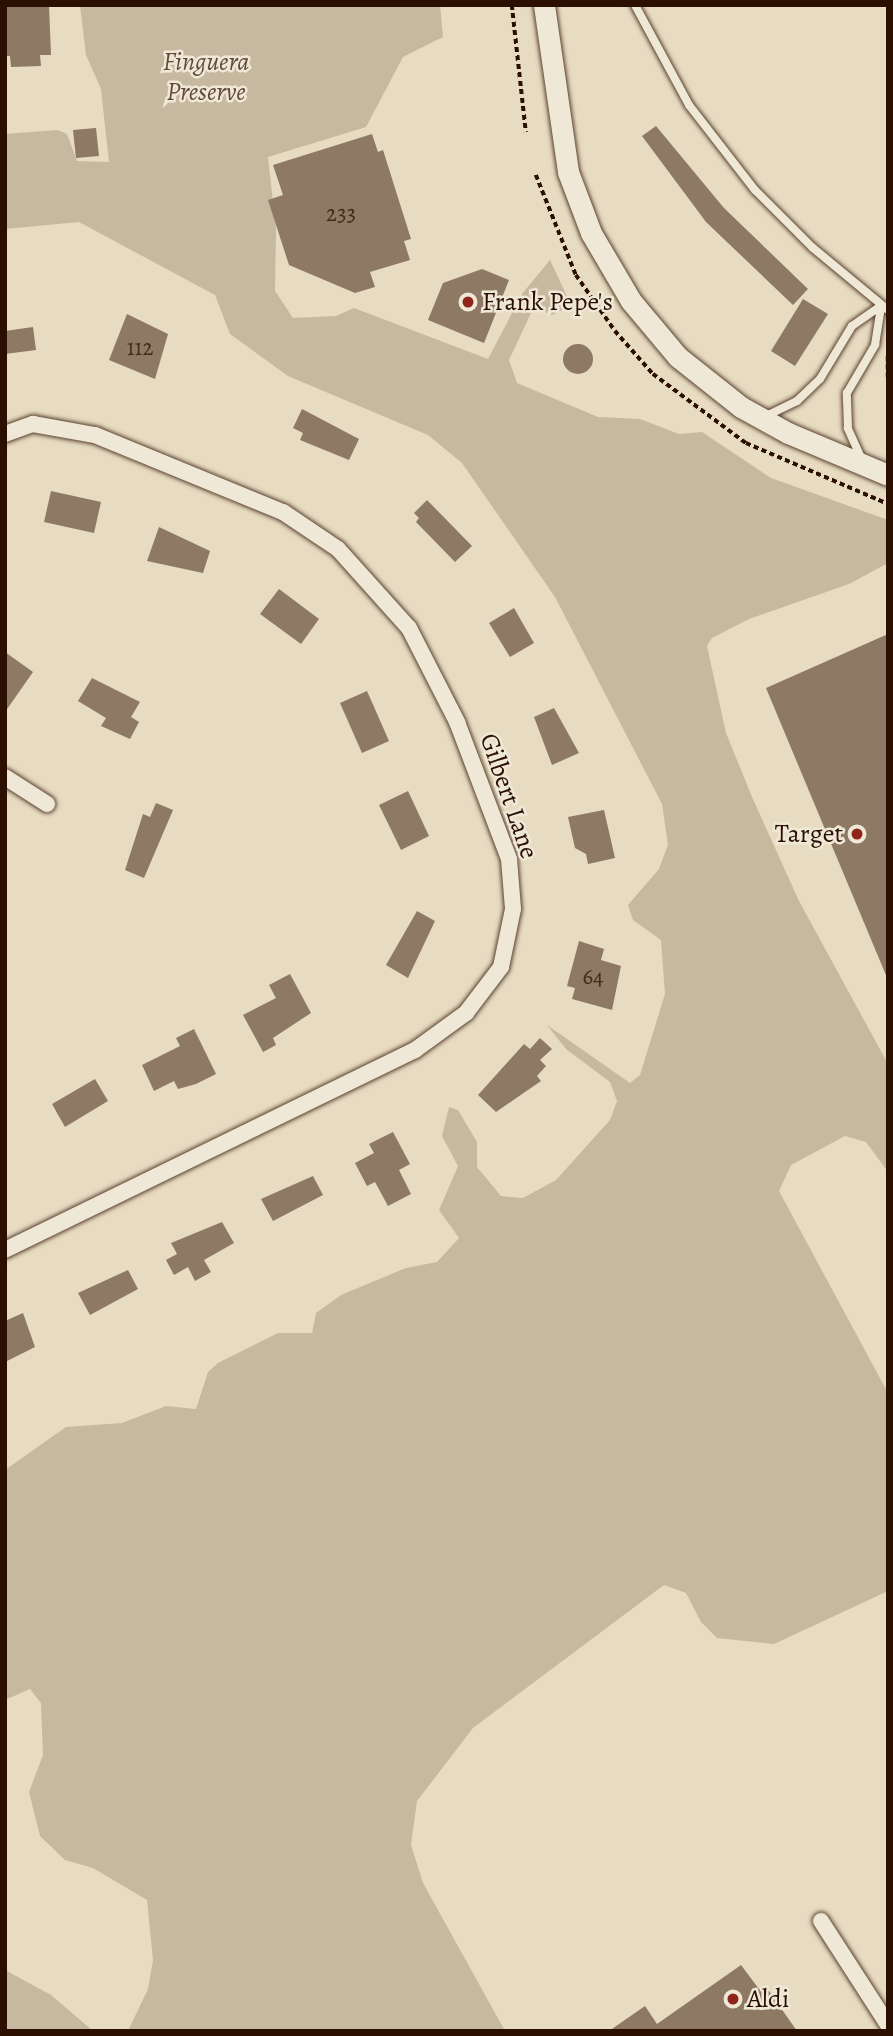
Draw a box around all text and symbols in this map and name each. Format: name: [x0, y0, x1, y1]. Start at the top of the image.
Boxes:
park label: Finguera Preserve: [163, 46, 249, 108]
house number: 233: [326, 200, 356, 228]
place label: Frank Pepe's: [482, 286, 613, 318]
marker: Frank Pepe's: [460, 294, 476, 310]
house number: 112: [127, 334, 153, 362]
street label: Gilbert Lane: [473, 729, 545, 863]
place label: Target: [775, 818, 843, 850]
marker: Target: [849, 826, 865, 842]
house number: 64: [582, 963, 604, 991]
place label: Aldi: [747, 1983, 789, 2015]
marker: Aldi: [725, 1991, 741, 2007]

